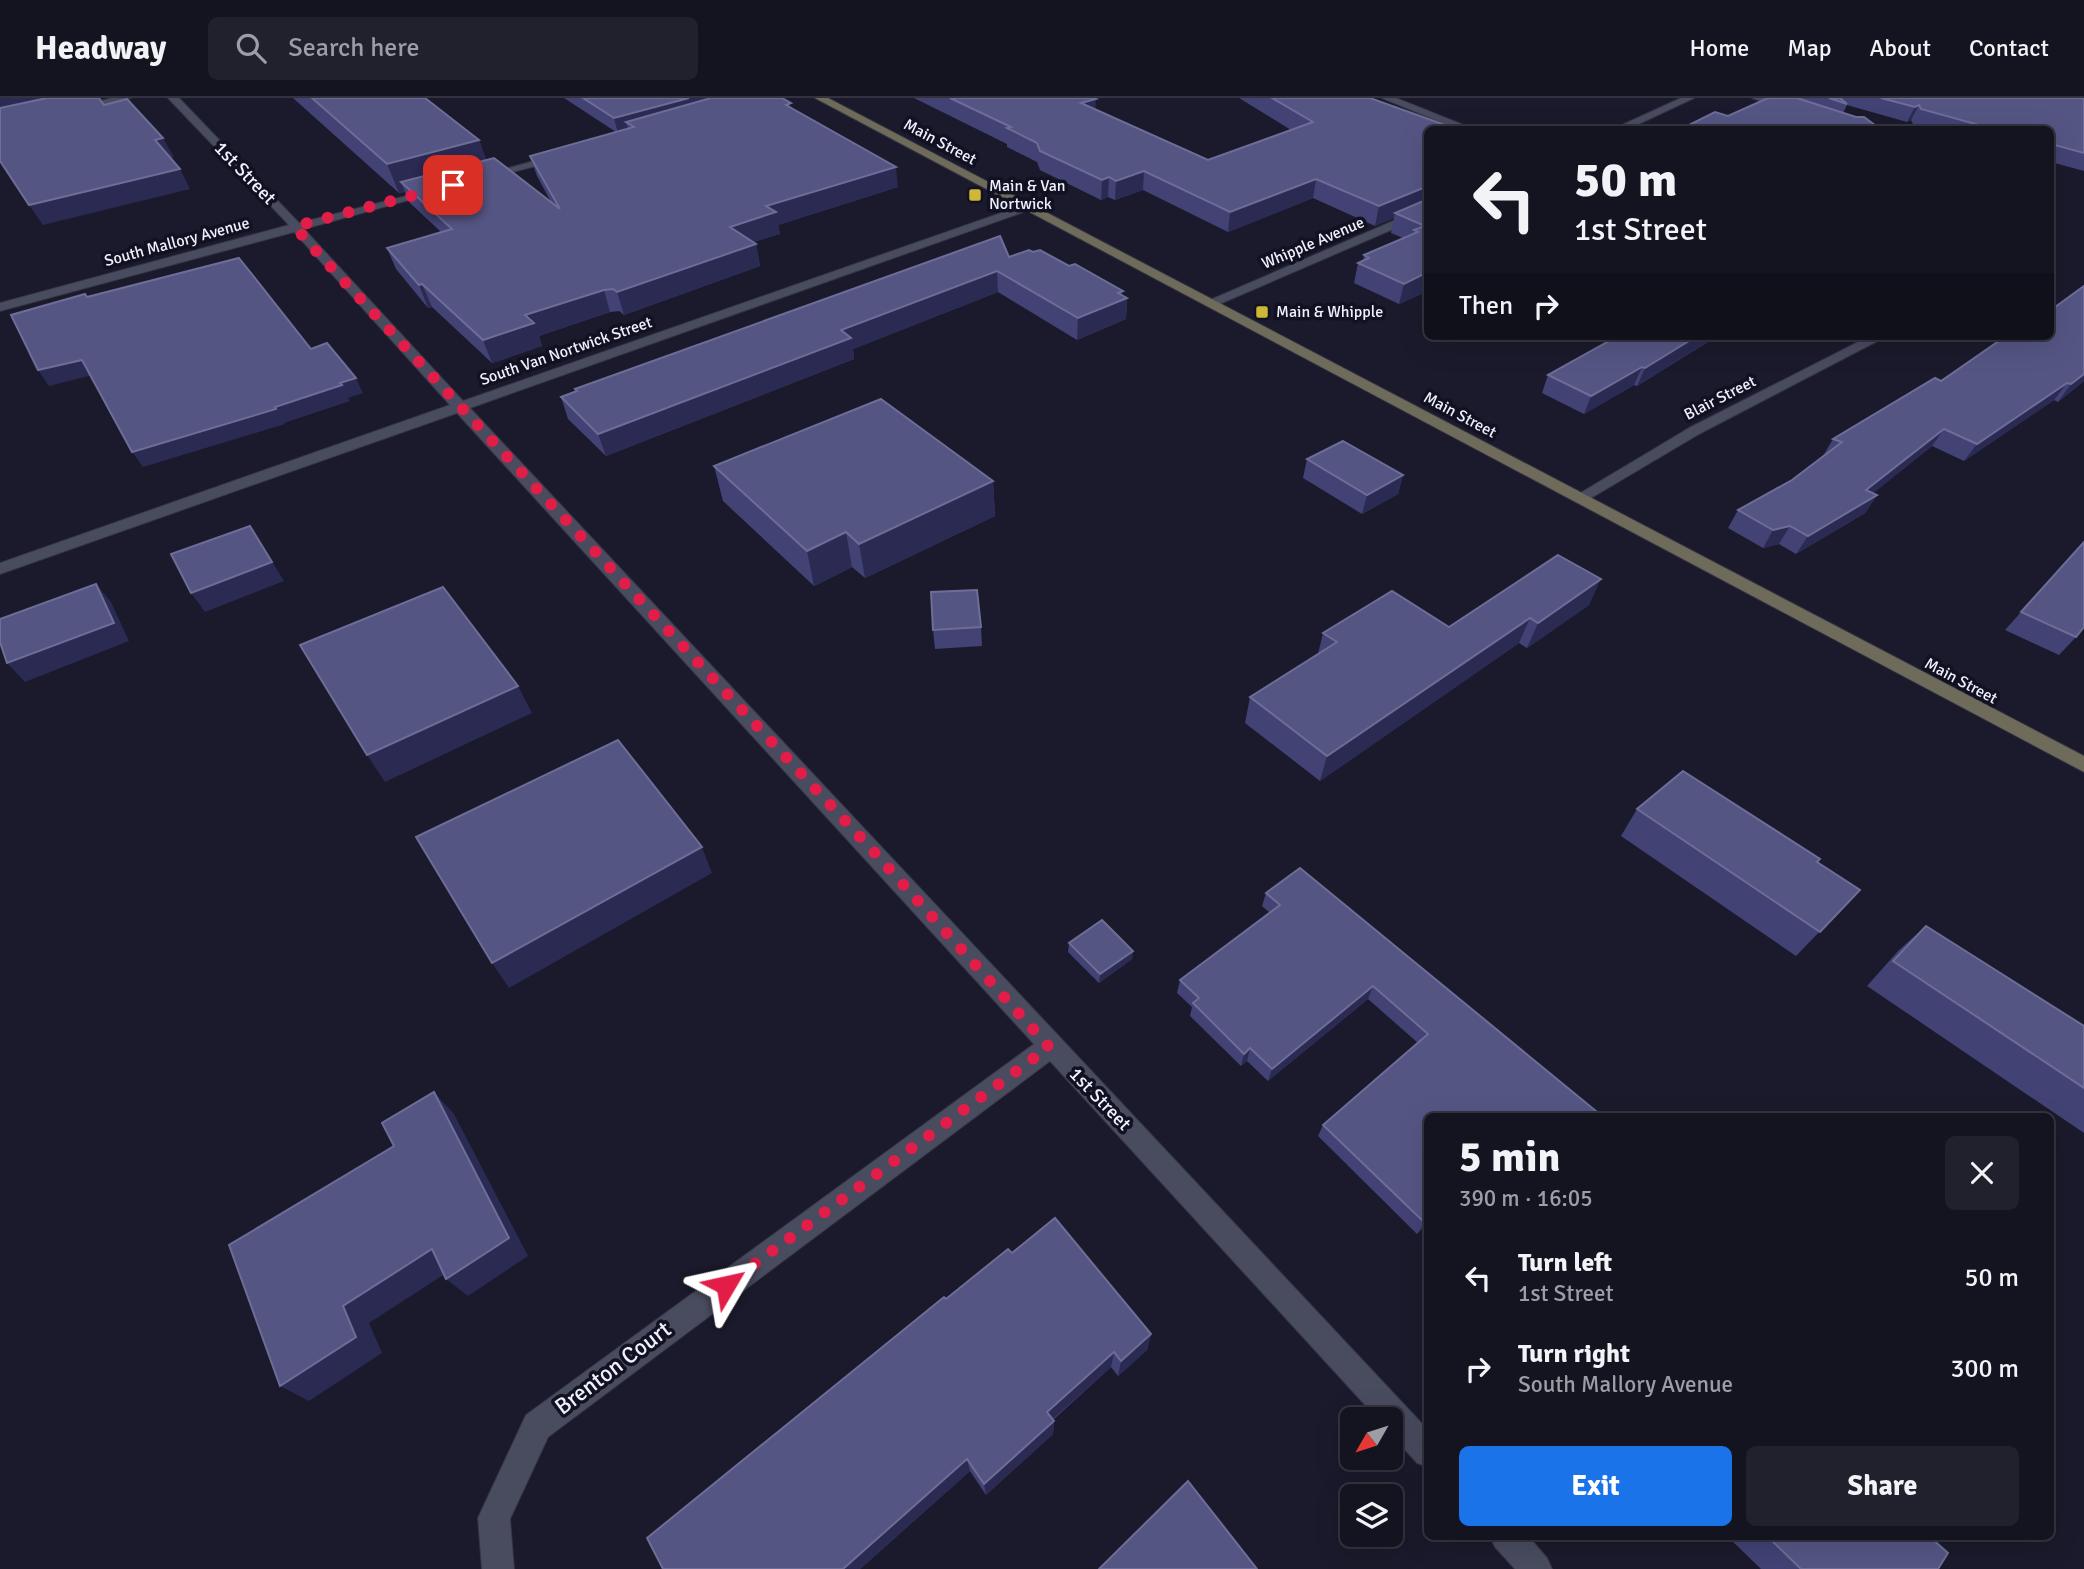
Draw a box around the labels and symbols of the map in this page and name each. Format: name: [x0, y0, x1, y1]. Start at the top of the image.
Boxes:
street label: Main Street: [900, 115, 980, 170]
street label: 1st Street: [209, 136, 281, 210]
pin: [423, 155, 483, 215]
place label: Main & Van Nortwick: [989, 176, 1066, 214]
marker: Main & Van Nortwick: [967, 187, 983, 203]
street label: Whipple Avenue: [1259, 212, 1367, 274]
street label: South Mallory Avenue: [102, 213, 252, 271]
place label: Main & Whipple: [1276, 302, 1383, 322]
marker: Main & Whipple: [1254, 304, 1270, 320]
street label: South Van Nortwick Street: [477, 312, 655, 390]
street label: Blair Street: [1681, 371, 1760, 425]
street label: Main Street: [1420, 388, 1500, 443]
street label: Main Street: [1921, 654, 2001, 709]
street label: 1st Street: [1064, 1062, 1136, 1136]
position arrow: [689, 1248, 763, 1322]
street label: Brenton Court: [549, 1315, 677, 1421]
north arrow: [1340, 1407, 1404, 1470]

